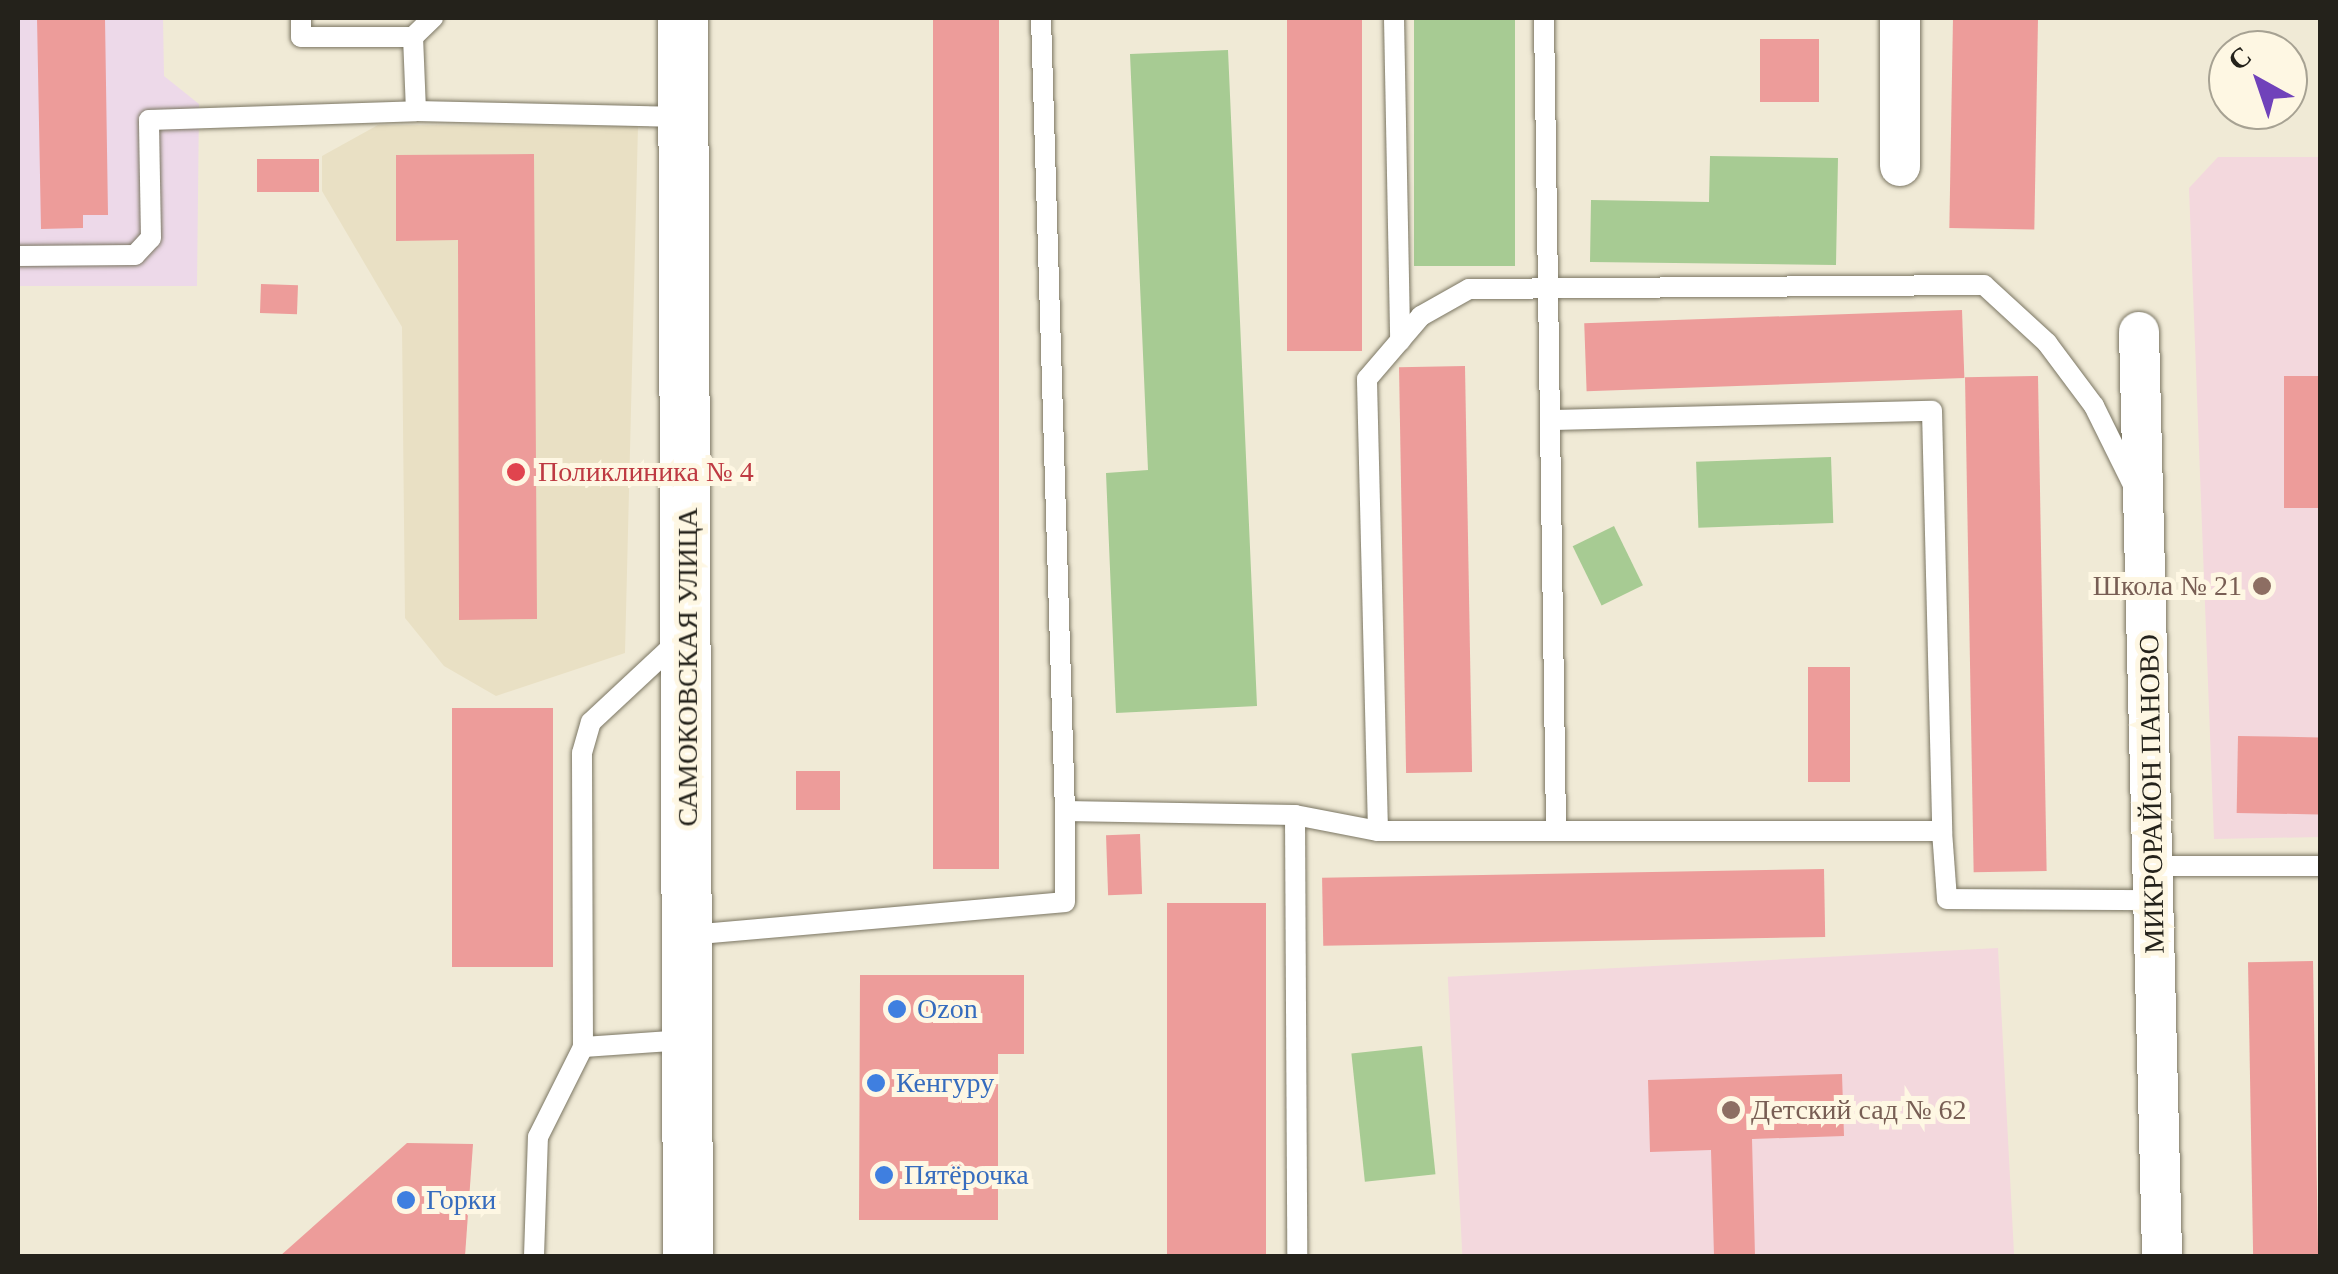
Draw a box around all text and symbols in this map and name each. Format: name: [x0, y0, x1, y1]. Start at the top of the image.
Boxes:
north arrow: [2208, 30, 2308, 130]
text: С: [2222, 40, 2257, 77]
place label: Поликлиника № 4: [538, 455, 754, 489]
marker: Поликлиника № 4: [503, 459, 529, 485]
street label: САМОКОВСКАЯ УЛИЦА: [671, 507, 705, 827]
place label: Школа № 21: [2093, 569, 2242, 603]
marker: Школа № 21: [2251, 575, 2273, 597]
street label: МИКРОРАЙОН ПАНОВО: [2132, 634, 2172, 954]
place label: Ozon: [917, 992, 978, 1026]
marker: Ozon: [886, 998, 908, 1020]
place label: Кенгуру: [896, 1066, 994, 1100]
marker: Кенгуру: [865, 1072, 887, 1094]
place label: Детский сад № 62: [1751, 1093, 1967, 1127]
marker: Детский сад № 62: [1720, 1099, 1742, 1121]
place label: Пятёрочка: [904, 1158, 1029, 1192]
marker: Пятёрочка: [873, 1164, 895, 1186]
place label: Горки: [426, 1183, 496, 1217]
marker: Горки: [395, 1189, 417, 1211]

